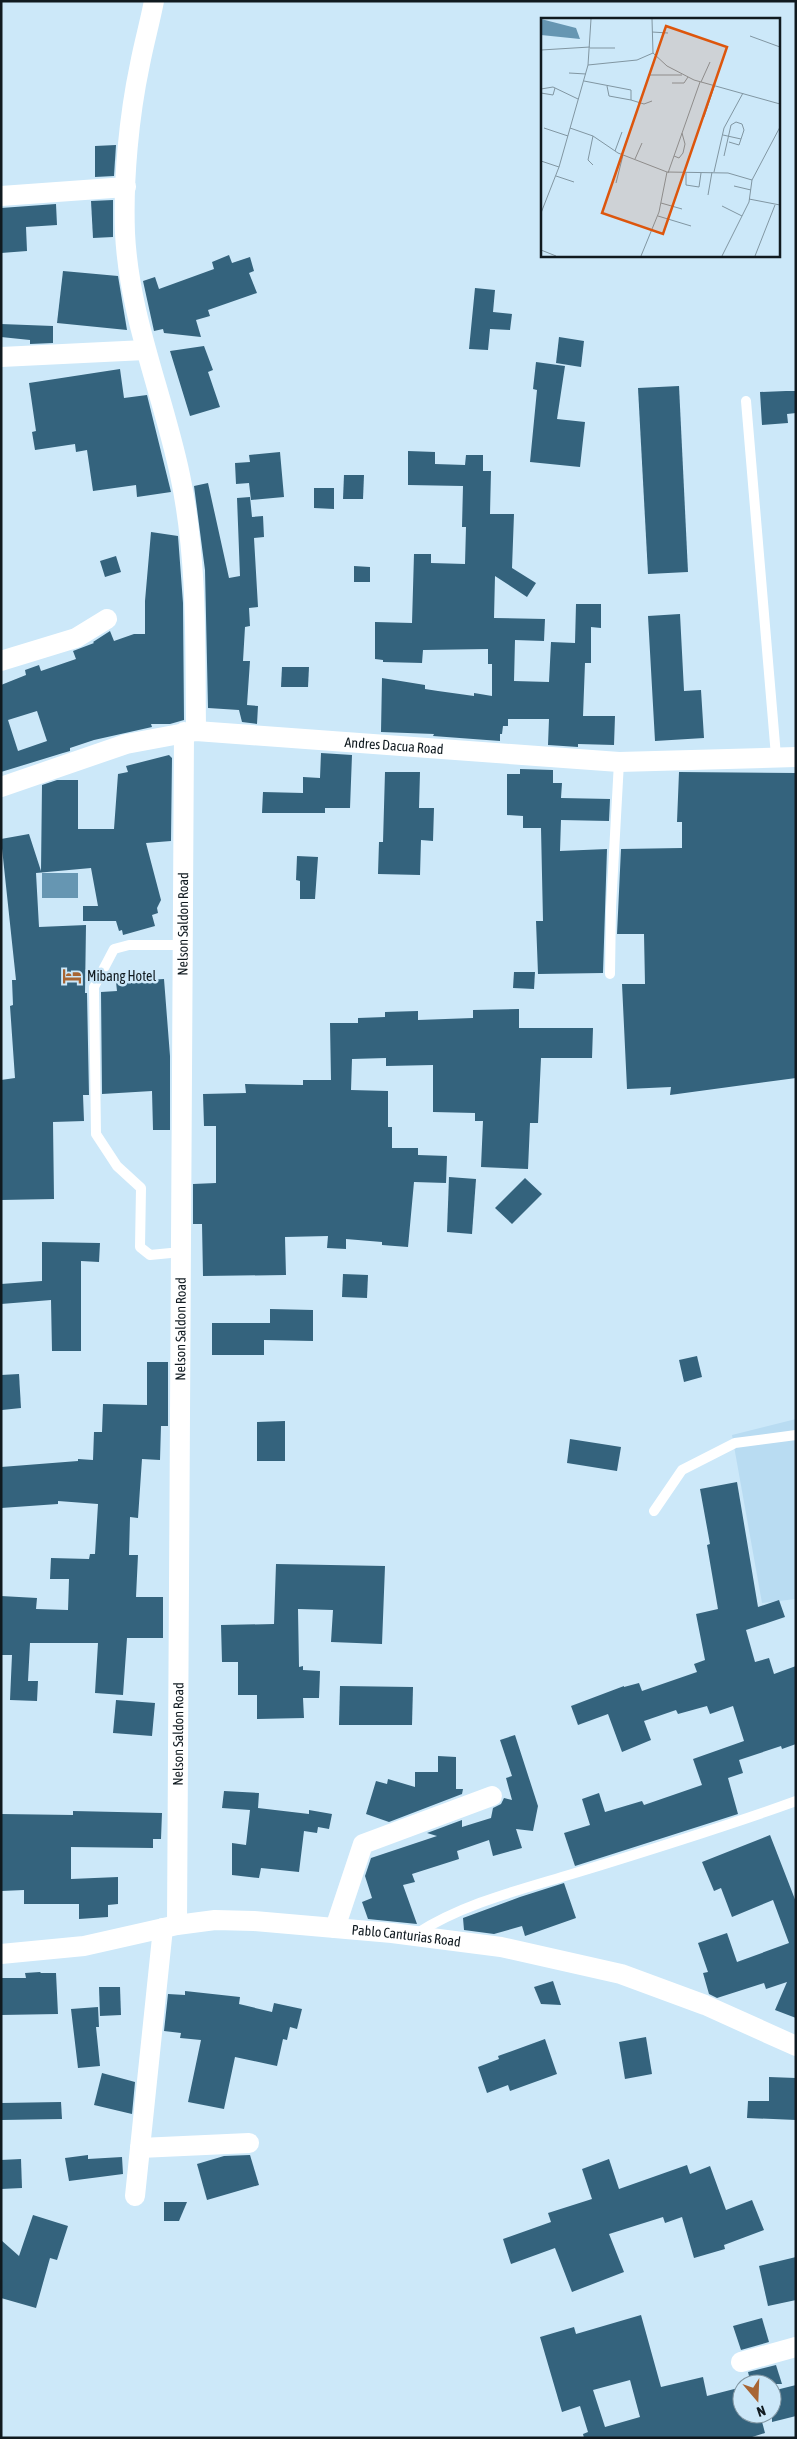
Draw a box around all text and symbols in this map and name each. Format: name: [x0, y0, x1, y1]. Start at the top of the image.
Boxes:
inset map: [541, 18, 780, 256]
street label: Andres Dacua Road: [344, 734, 444, 757]
street label: Nelson Saldon Road: [175, 872, 191, 976]
hotel icon: Mibang Hotel: [61, 965, 83, 987]
place label: Mibang Hotel: [87, 968, 156, 984]
street label: Nelson Saldon Road: [172, 1277, 189, 1381]
street label: Nelson Saldon Road: [170, 1682, 186, 1786]
street label: Pablo Canturias Road: [351, 1922, 462, 1950]
north arrow: [732, 2374, 782, 2424]
text: N: [755, 2402, 768, 2420]

